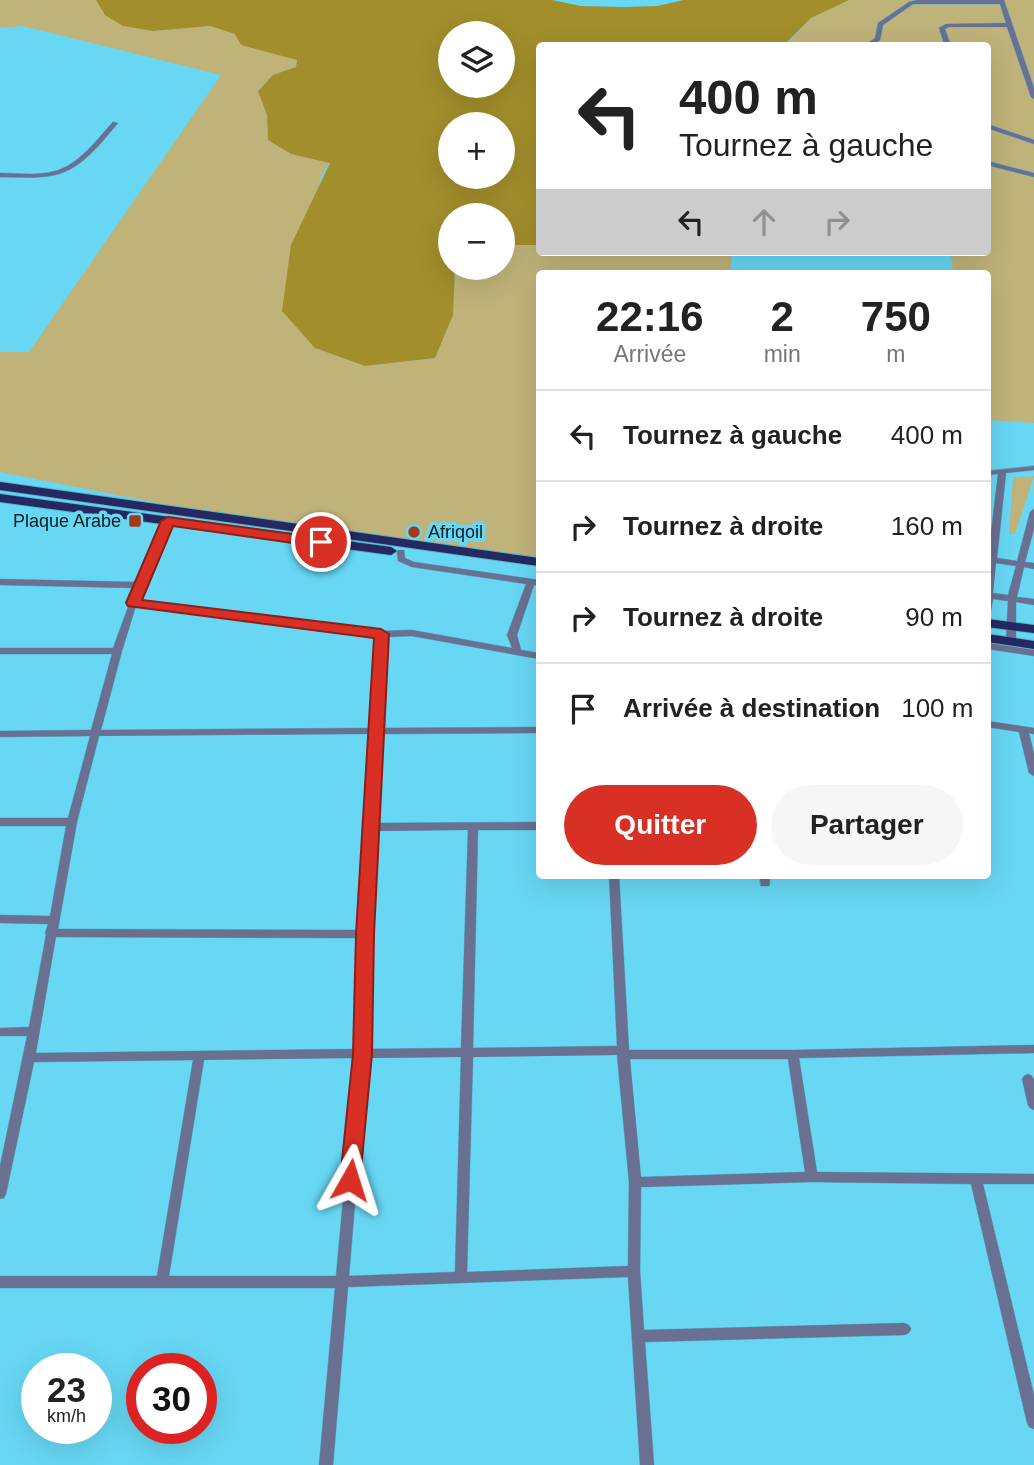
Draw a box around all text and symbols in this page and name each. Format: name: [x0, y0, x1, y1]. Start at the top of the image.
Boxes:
map controls: [438, 21, 515, 280]
button: layers: [438, 21, 515, 98]
icon: left: [564, 70, 655, 161]
text: 400 m: [679, 70, 818, 124]
button: +: [438, 112, 515, 189]
text: Tournez à gauche: [679, 127, 933, 163]
button: −: [438, 203, 515, 280]
icon: left: [672, 203, 710, 241]
icon: ahead: [745, 203, 783, 241]
icon: right: [818, 203, 856, 241]
text: 22:16: [596, 293, 704, 340]
text: 2: [770, 293, 794, 340]
text: 750: [861, 293, 931, 340]
text: Arrivée: [613, 341, 686, 367]
text: min: [764, 341, 801, 367]
text: m: [886, 341, 905, 367]
icon: left: [564, 417, 602, 455]
text: Tournez à gauche: [623, 420, 842, 450]
text: 400 m: [891, 420, 963, 450]
icon: right: [564, 508, 602, 546]
place label: Plaque Arabe: [13, 511, 121, 531]
text: Tournez à droite: [623, 511, 823, 541]
text: 160 m: [891, 511, 963, 541]
pin: [291, 512, 351, 572]
marker: Plaque Arabe: [127, 513, 143, 529]
place label: Afriqoil: [428, 522, 483, 542]
icon: arrive: [302, 523, 340, 561]
marker: Afriqoil: [406, 524, 422, 540]
icon: right: [564, 599, 602, 637]
text: Tournez à droite: [623, 602, 823, 632]
text: 90 m: [905, 602, 963, 632]
icon: arrive: [564, 690, 602, 728]
text: Arrivée à destination: [623, 693, 880, 723]
text: 100 m: [901, 693, 973, 723]
button: Quitter: [564, 785, 757, 865]
button: Partager: [771, 785, 963, 865]
position arrow: [313, 1143, 387, 1217]
speed limit sign: 30: [126, 1353, 217, 1444]
text: 23: [47, 1370, 86, 1409]
text: km/h: [47, 1406, 86, 1426]

